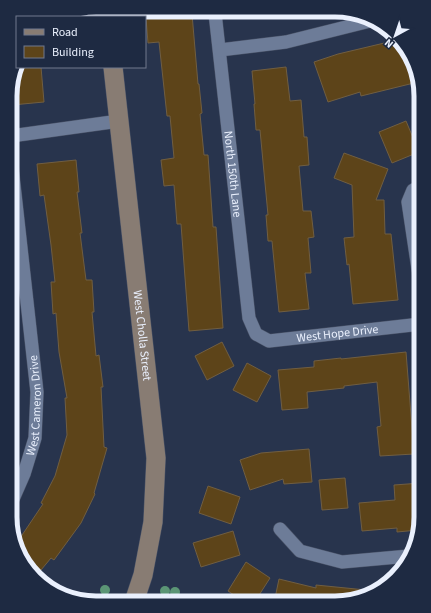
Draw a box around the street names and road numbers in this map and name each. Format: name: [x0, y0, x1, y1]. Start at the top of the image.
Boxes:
street label: North 150th Lane: [220, 130, 246, 218]
street label: West Cholla Street: [129, 289, 156, 382]
street label: West Hope Drive: [296, 320, 379, 346]
street label: West Cameron Drive: [22, 354, 46, 458]

